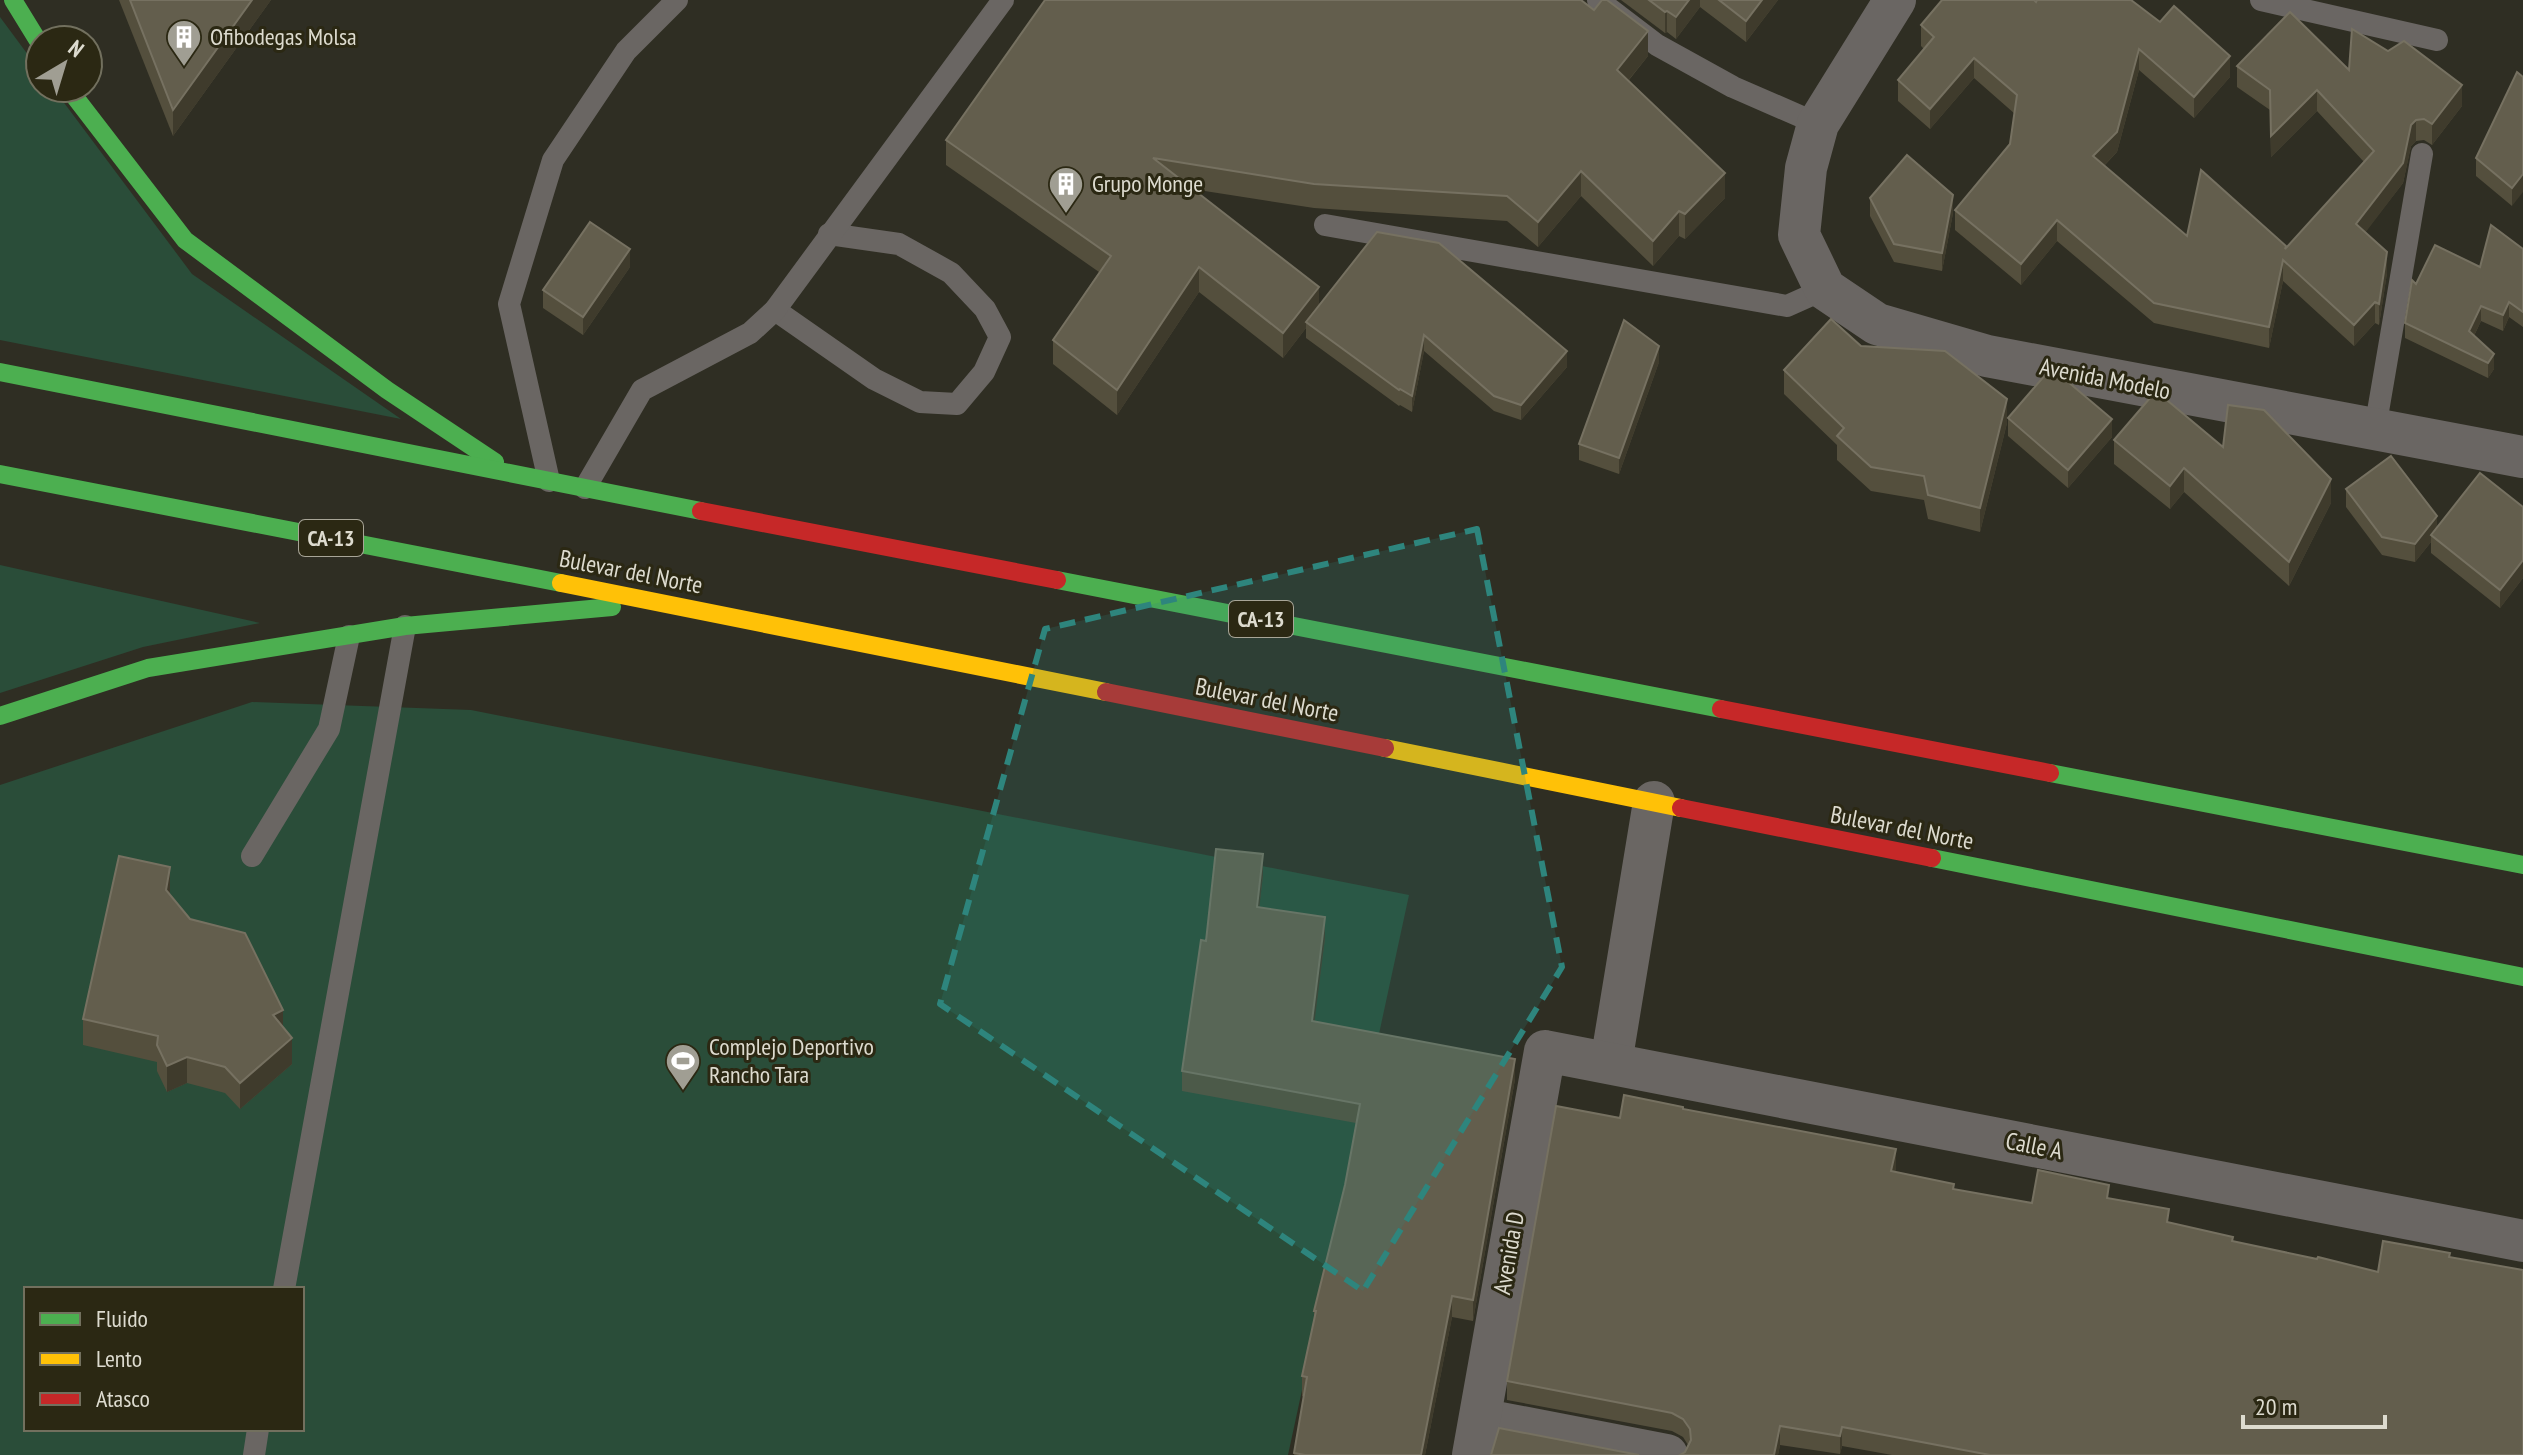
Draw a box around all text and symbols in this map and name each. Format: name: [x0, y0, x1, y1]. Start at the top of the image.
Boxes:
building icon: Ofibodegas Molsa: [165, 18, 203, 68]
place label: Ofibodegas Molsa: [210, 21, 357, 52]
north arrow: [24, 24, 104, 104]
text: N: [63, 34, 90, 63]
building icon: Grupo Monge: [1047, 165, 1085, 215]
place label: Grupo Monge: [1092, 168, 1203, 199]
street label: Avenida Modelo: [2037, 351, 2173, 406]
road number: CA-13: [299, 520, 363, 556]
street label: Bulevar del Norte: [557, 542, 705, 601]
road number: CA-13: [1229, 601, 1293, 637]
street label: Bulevar del Norte: [1193, 670, 1341, 729]
street label: Bulevar del Norte: [1828, 798, 1976, 857]
place label: Complejo Deportivo Rancho Tara: [709, 1031, 874, 1090]
sports icon: Complejo Deportivo Rancho Tara: [664, 1042, 702, 1092]
street label: Calle A: [2003, 1125, 2066, 1166]
street label: Avenida D: [1486, 1209, 1531, 1297]
legend: [24, 1287, 304, 1431]
text: Fluido: [96, 1303, 148, 1334]
text: Lento: [96, 1343, 142, 1374]
scale bar: [2243, 1379, 2385, 1429]
text: Atasco: [96, 1383, 150, 1414]
text: 20 m: [2255, 1391, 2297, 1422]

